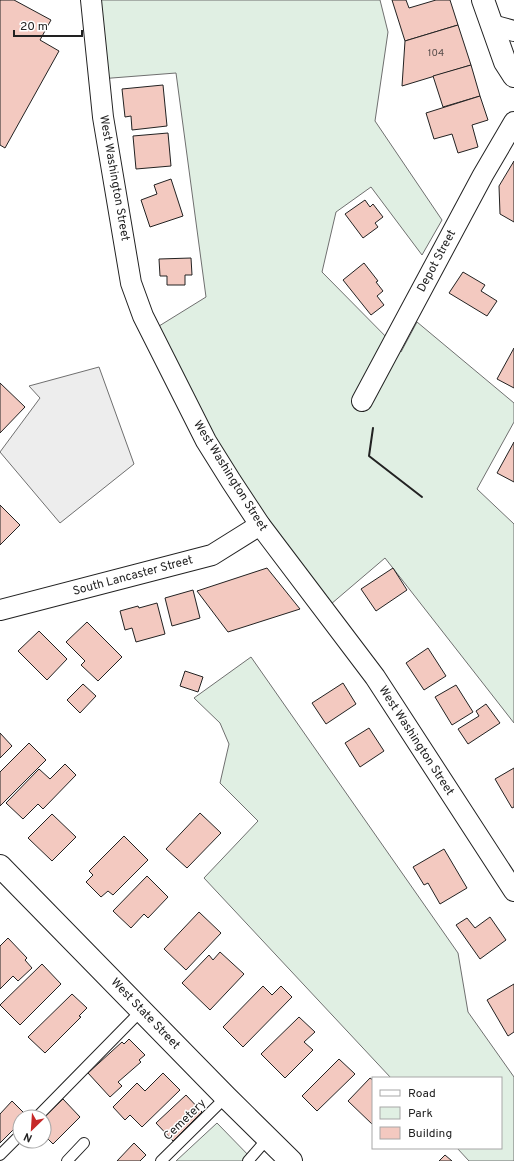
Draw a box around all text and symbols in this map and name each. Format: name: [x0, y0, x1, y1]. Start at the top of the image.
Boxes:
scale bar: [14, 12, 82, 38]
text: 20 m: [20, 19, 48, 35]
house number: 104: [428, 47, 444, 60]
street label: West Washington Street: [95, 114, 133, 242]
street label: Depot Street: [414, 227, 460, 295]
street label: West Washington Street: [189, 418, 271, 534]
street label: South Lancaster Street: [71, 552, 195, 600]
street label: West Washington Street: [375, 683, 457, 799]
street label: West State Street: [107, 975, 183, 1053]
legend: [372, 1077, 502, 1149]
text: Road: [408, 1086, 436, 1102]
street label: Cemetery: [160, 1096, 210, 1144]
text: Park: [408, 1106, 433, 1122]
north arrow: [12, 1109, 52, 1149]
text: Building: [408, 1126, 452, 1142]
text: N: [22, 1129, 35, 1145]

